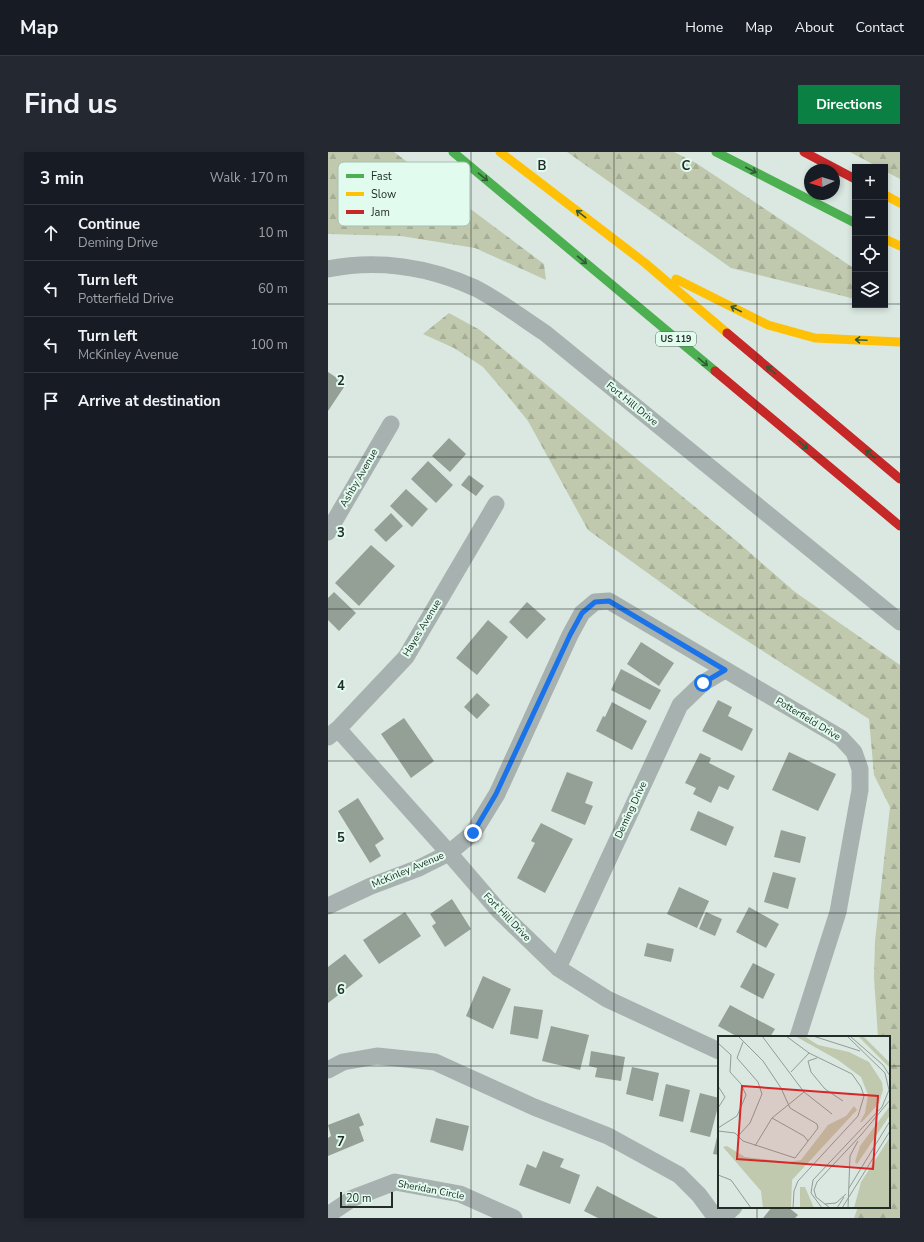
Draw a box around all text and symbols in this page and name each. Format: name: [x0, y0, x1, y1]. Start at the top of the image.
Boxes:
text: Map: [20, 15, 58, 41]
text: Home: [685, 18, 723, 37]
text: Map: [745, 18, 773, 37]
text: About: [795, 18, 834, 37]
text: Contact: [856, 18, 904, 37]
text: Find us: [24, 85, 118, 123]
button: Directions: [798, 85, 900, 124]
text: B: [538, 157, 547, 175]
text: C: [682, 157, 691, 175]
legend: [338, 162, 470, 226]
north arrow: [804, 164, 840, 200]
map controls: [852, 164, 888, 308]
button: +: [852, 164, 888, 200]
text: 3 min: [40, 167, 84, 190]
one-way arrow: [744, 167, 756, 174]
text: Walk · 170 m: [210, 169, 288, 187]
text: Fast: [371, 169, 392, 184]
one-way arrow: [477, 173, 488, 182]
text: Slow: [371, 187, 396, 202]
button: −: [852, 200, 888, 236]
text: Jam: [370, 205, 390, 220]
one-way arrow: [575, 210, 586, 218]
text: Continue: [78, 214, 140, 234]
icon: ahead: [40, 222, 62, 244]
text: 10 m: [258, 224, 288, 242]
text: Deming Drive: [78, 234, 158, 252]
button: locate: [852, 236, 888, 272]
one-way arrow: [577, 256, 588, 265]
text: Turn left: [78, 270, 137, 290]
button: layers: [852, 272, 888, 308]
icon: left: [40, 278, 62, 300]
text: 60 m: [258, 280, 288, 298]
text: Potterfield Drive: [78, 290, 174, 308]
one-way arrow: [731, 305, 743, 312]
text: Turn left: [78, 326, 137, 346]
road number: US 119: [656, 332, 696, 346]
icon: left: [40, 334, 62, 356]
text: 100 m: [250, 336, 288, 354]
one-way arrow: [855, 336, 868, 343]
text: McKinley Avenue: [78, 346, 179, 364]
one-way arrow: [698, 357, 709, 366]
one-way arrow: [766, 365, 776, 374]
text: 2: [337, 372, 345, 390]
street label: Fort Hill Drive: [603, 379, 661, 429]
icon: arrive: [40, 390, 62, 412]
text: Arrive at destination: [78, 391, 221, 411]
one-way arrow: [798, 441, 808, 450]
street label: Ashby Avenue: [337, 446, 381, 510]
one-way arrow: [865, 449, 876, 458]
text: 3: [337, 524, 345, 542]
street label: Hayes Avenue: [399, 597, 445, 659]
route start: [694, 674, 712, 692]
text: 4: [337, 677, 345, 695]
street label: Potterfield Drive: [773, 694, 843, 744]
street label: Deming Drive: [612, 779, 650, 841]
route end: [464, 824, 482, 842]
text: 5: [337, 829, 345, 847]
street label: McKinley Avenue: [370, 848, 446, 892]
street label: Fort Hill Drive: [480, 890, 534, 944]
text: 6: [337, 981, 345, 999]
inset map: [718, 1036, 890, 1208]
text: 7: [337, 1133, 345, 1151]
street label: Sheridan Circle: [396, 1177, 466, 1203]
scale bar: [340, 1190, 393, 1209]
text: 20 m: [346, 1191, 371, 1206]

